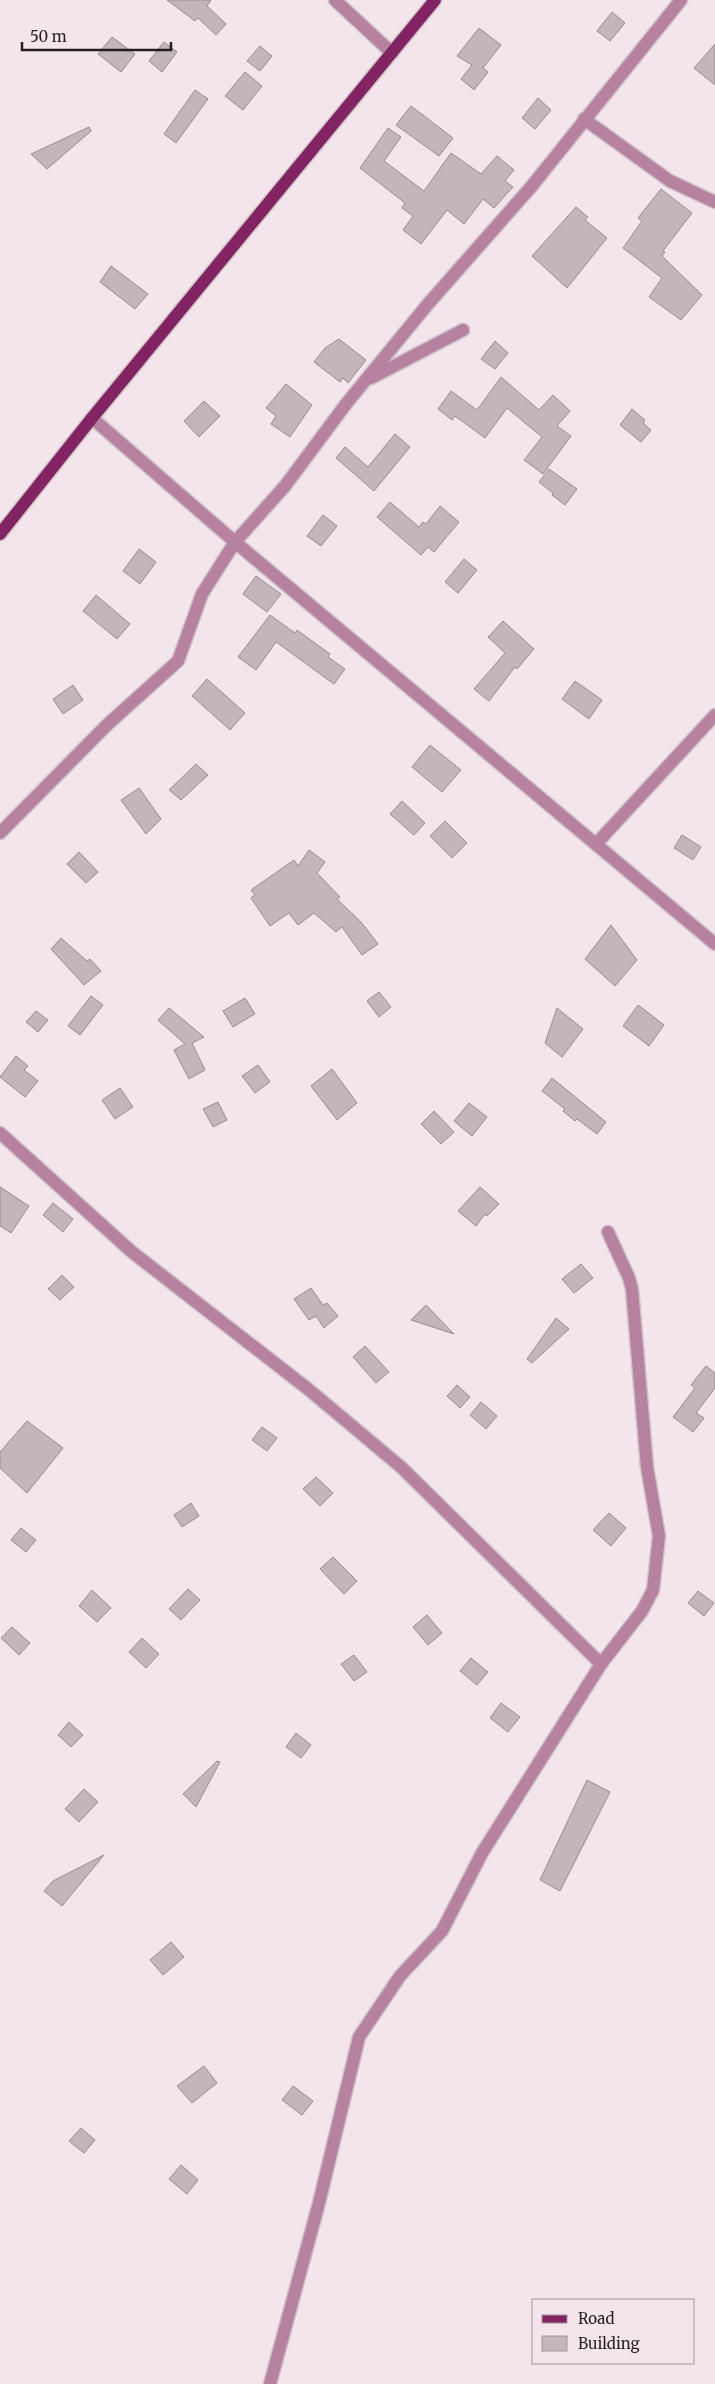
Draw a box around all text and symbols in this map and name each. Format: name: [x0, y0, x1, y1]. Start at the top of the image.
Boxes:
scale bar: [22, 20, 171, 52]
text: 50 m: [30, 27, 67, 46]
legend: [532, 2299, 695, 2364]
text: Road: [578, 2309, 614, 2328]
text: Building: [578, 2334, 640, 2353]

